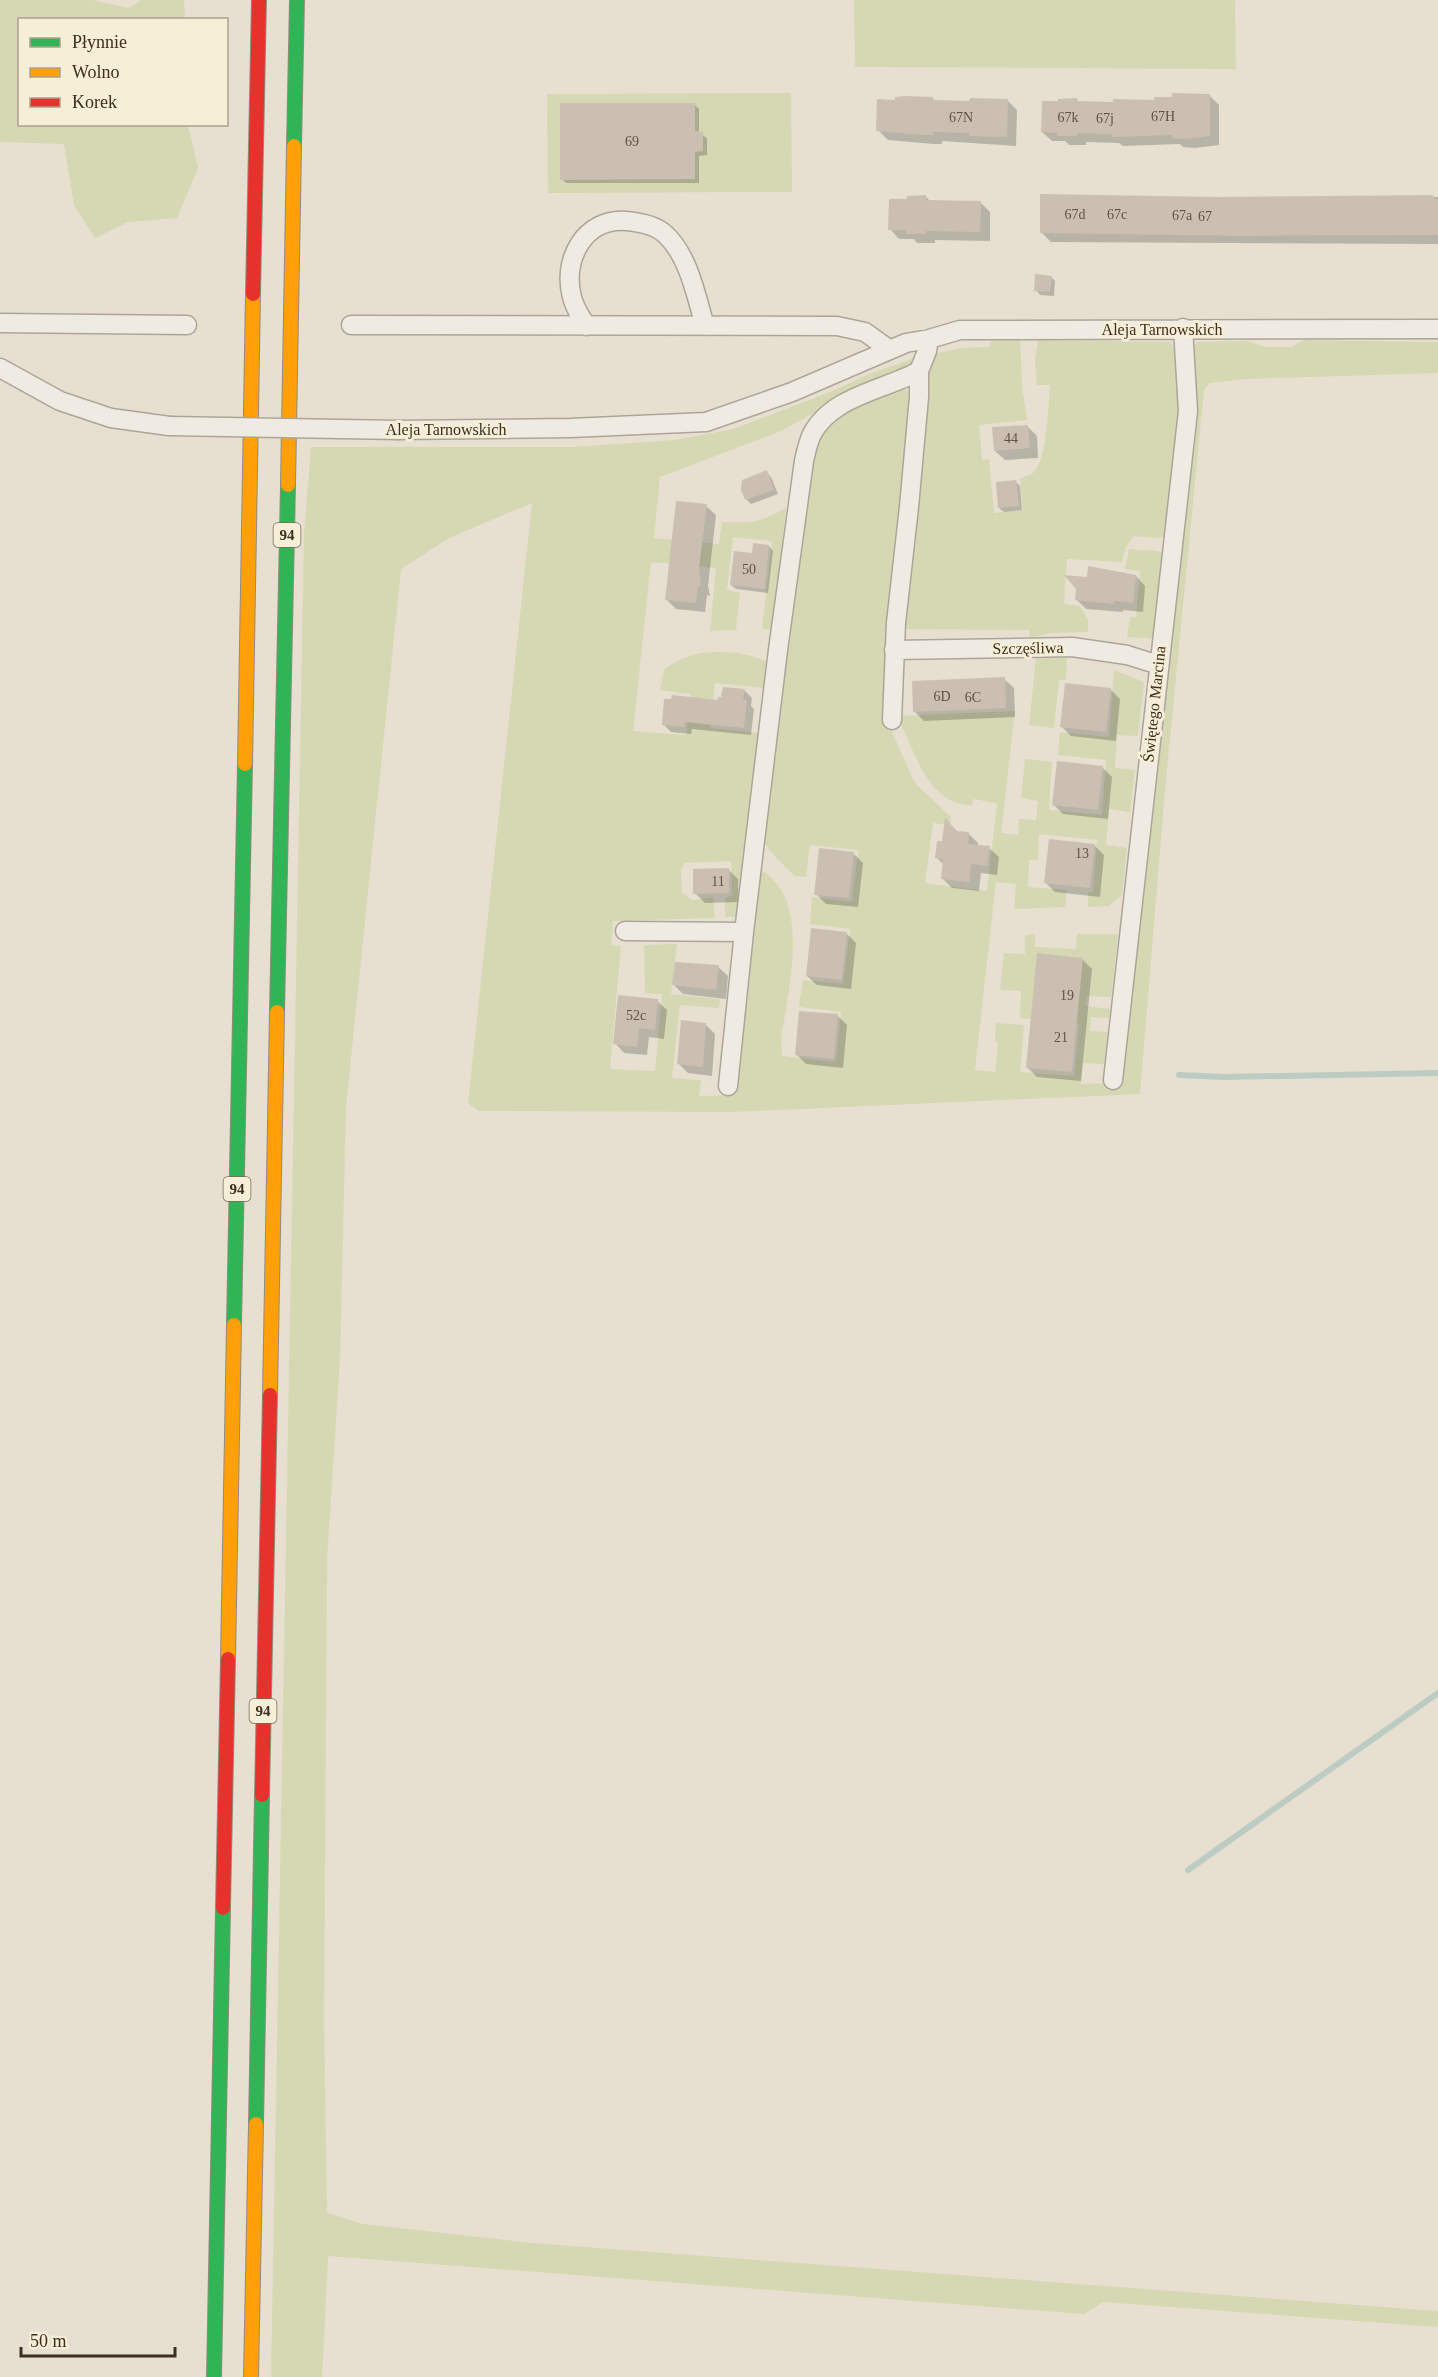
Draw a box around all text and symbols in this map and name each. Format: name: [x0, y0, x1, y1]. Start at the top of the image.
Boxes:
legend: [18, 18, 228, 126]
text: Płynnie: [72, 32, 127, 52]
text: Wolno: [72, 62, 120, 82]
text: Korek: [72, 92, 117, 112]
house number: 67H: [1151, 109, 1175, 124]
house number: 67N: [949, 110, 973, 125]
house number: 67k: [1058, 110, 1079, 125]
house number: 67j: [1096, 111, 1114, 126]
house number: 69: [625, 134, 639, 149]
house number: 67d: [1065, 207, 1086, 222]
house number: 67c: [1107, 207, 1127, 222]
house number: 67a: [1172, 208, 1193, 223]
house number: 67: [1198, 209, 1212, 224]
street label: Aleja Tarnowskich: [1102, 321, 1222, 339]
street label: Aleja Tarnowskich: [386, 421, 506, 439]
house number: 44: [1004, 431, 1018, 446]
road number: 94: [274, 523, 300, 547]
house number: 50: [742, 562, 756, 577]
street label: Szczęśliwa: [992, 639, 1064, 658]
street label: Świętego Marcina: [1138, 645, 1170, 763]
house number: 6D: [933, 689, 951, 704]
house number: 6C: [965, 690, 981, 705]
house number: 13: [1075, 846, 1089, 861]
house number: 11: [711, 874, 725, 889]
house number: 19: [1060, 988, 1074, 1003]
house number: 52c: [626, 1008, 646, 1023]
house number: 21: [1054, 1030, 1068, 1045]
road number: 94: [224, 1177, 250, 1201]
road number: 94: [250, 1699, 276, 1723]
scale bar: [21, 2320, 176, 2358]
text: 50 m: [30, 2331, 67, 2351]

